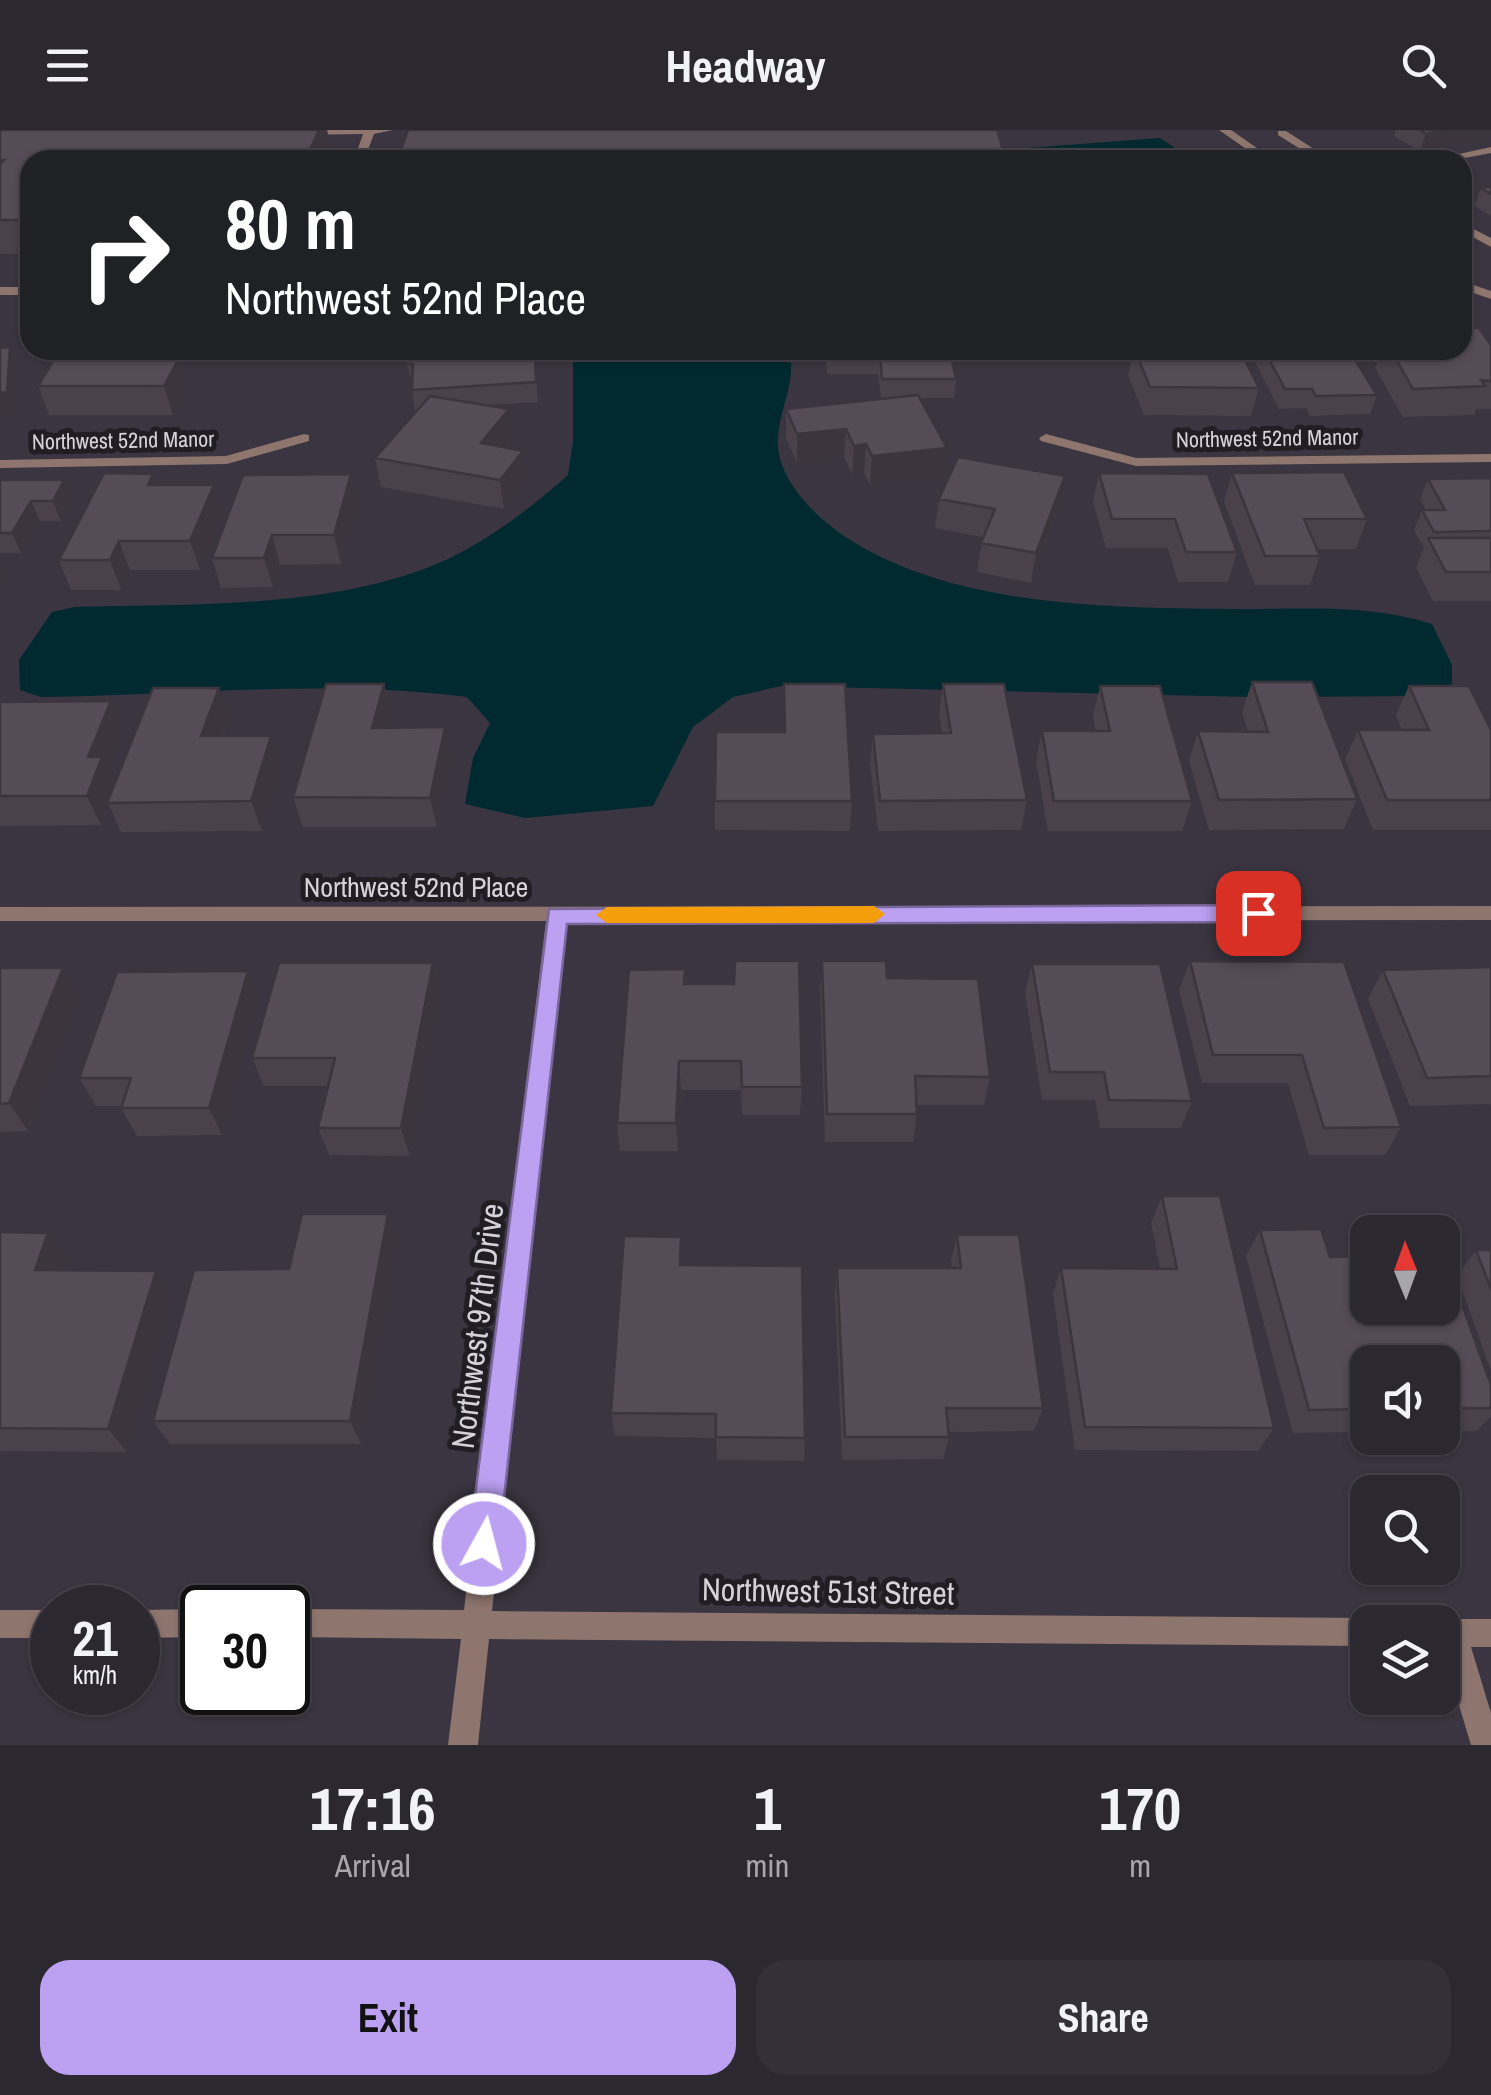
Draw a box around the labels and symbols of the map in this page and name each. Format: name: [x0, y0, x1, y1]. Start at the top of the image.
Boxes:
street label: Northwest 52nd Manor: [1176, 421, 1358, 455]
street label: Northwest 52nd Manor: [32, 423, 214, 457]
street label: Northwest 52nd Place: [304, 868, 528, 906]
pin: [1216, 871, 1301, 956]
street label: Northwest 97th Drive: [441, 1201, 513, 1451]
north arrow: [1350, 1215, 1460, 1325]
position arrow: [432, 1492, 536, 1596]
street label: Northwest 51st Street: [701, 1567, 955, 1615]
speed limit sign: 30: [180, 1585, 310, 1715]

